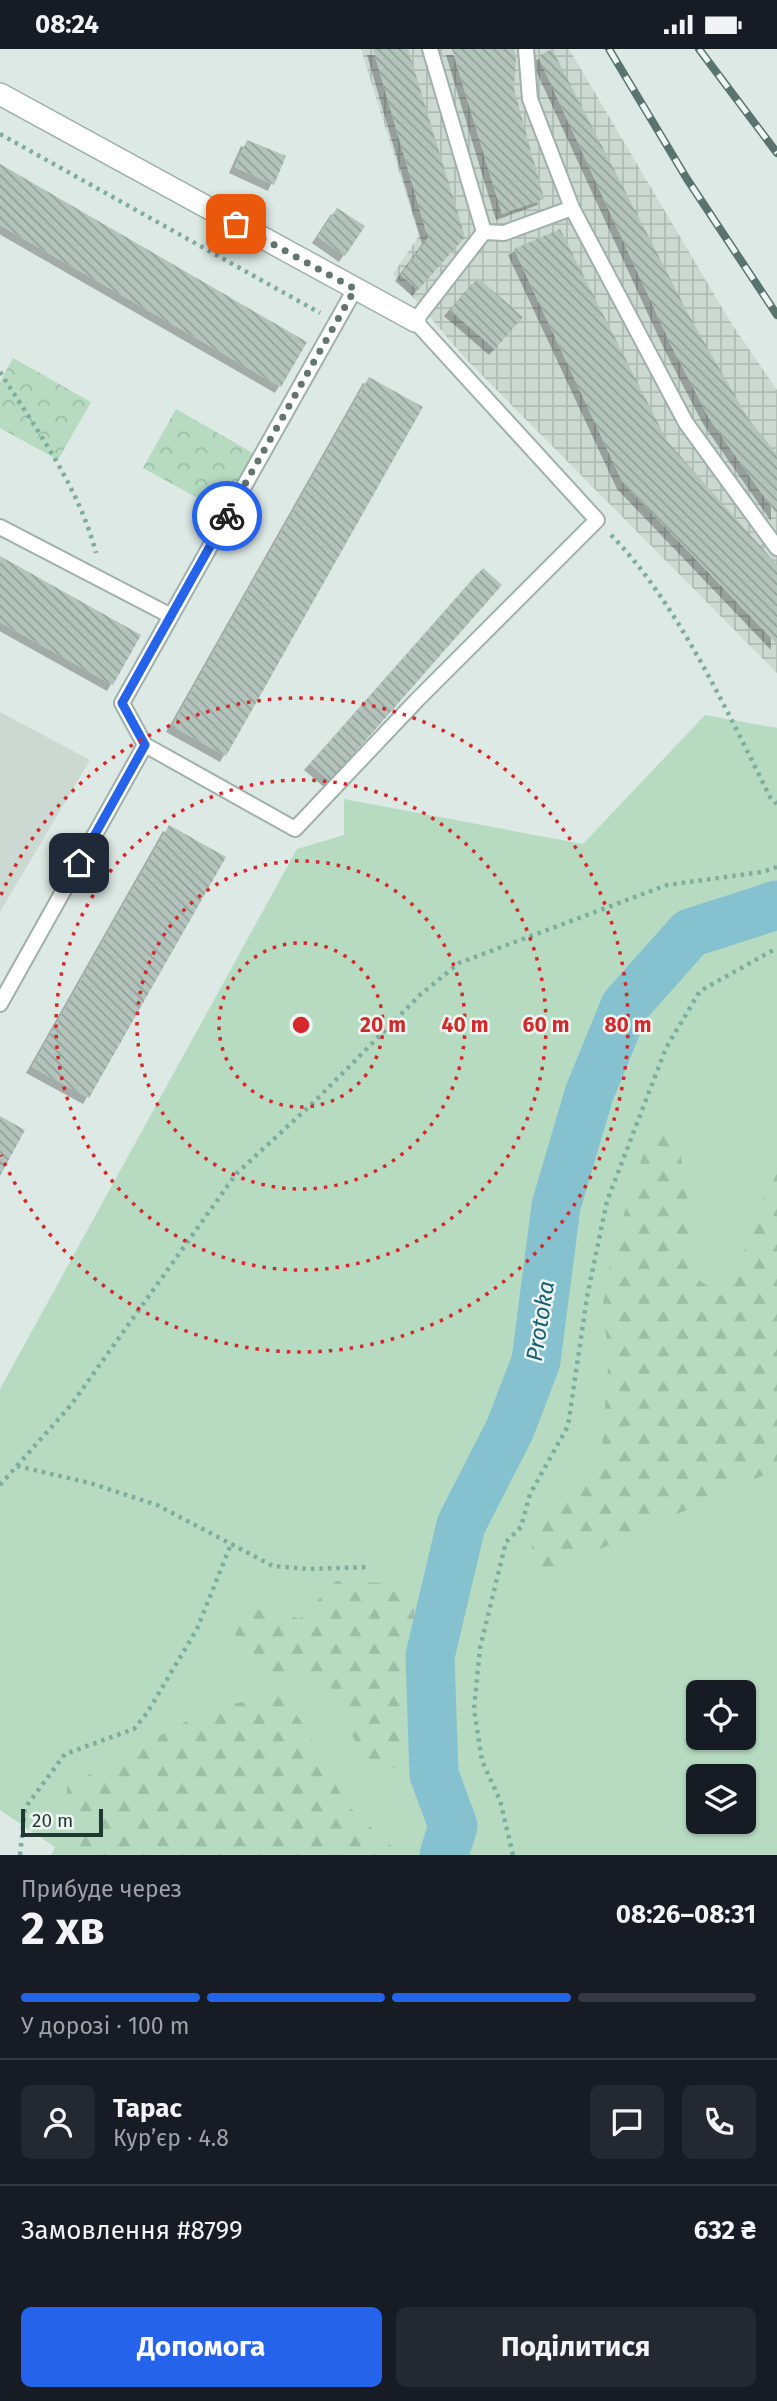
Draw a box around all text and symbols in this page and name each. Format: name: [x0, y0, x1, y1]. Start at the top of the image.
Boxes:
text: 08:24: [35, 9, 99, 40]
pin: [206, 194, 266, 254]
icon: bag: [217, 205, 255, 243]
courier: [192, 481, 262, 551]
icon: bike: [208, 497, 246, 535]
pin: [49, 833, 109, 893]
icon: home: [60, 844, 98, 882]
text: 20 m: [360, 1012, 406, 1038]
text: 40 m: [442, 1012, 488, 1038]
text: 60 m: [523, 1012, 569, 1038]
text: 80 m: [604, 1012, 652, 1038]
centre of rings: [289, 1013, 313, 1037]
water label: Protoka: [520, 1279, 560, 1363]
map controls: [686, 1680, 756, 1834]
button: locate: [686, 1680, 756, 1750]
button: layers: [686, 1764, 756, 1834]
scale bar: [21, 1806, 103, 1838]
text: 20 m: [32, 1809, 73, 1832]
text: Прибуде через: [21, 1875, 182, 1903]
text: 08:26–08:31: [616, 1899, 756, 1930]
text: 2 хв: [21, 1901, 105, 1956]
text: У дорозі · 100 m: [21, 2012, 189, 2040]
button: person: [21, 2085, 95, 2159]
button: chat: [590, 2085, 664, 2159]
button: phone: [682, 2085, 756, 2159]
text: Тарас: [113, 2093, 182, 2124]
text: Кур’єр · 4.8: [113, 2124, 229, 2152]
text: Замовлення #8799: [21, 2215, 243, 2246]
text: 632 ₴: [694, 2215, 756, 2246]
button: Допомога: [21, 2307, 382, 2387]
button: Поділитися: [396, 2307, 756, 2387]

